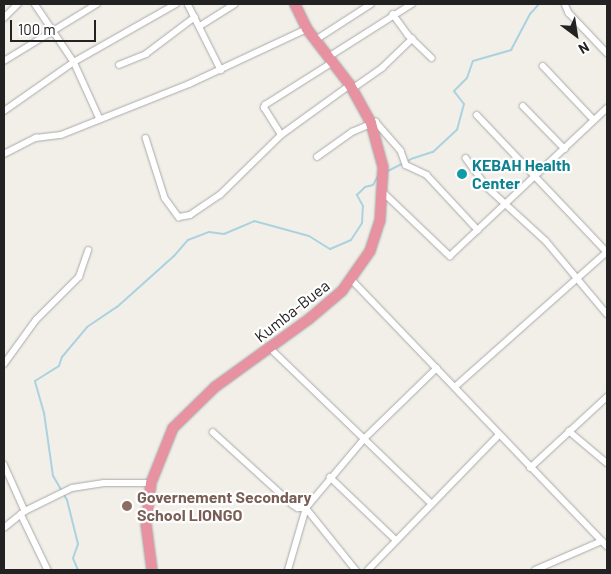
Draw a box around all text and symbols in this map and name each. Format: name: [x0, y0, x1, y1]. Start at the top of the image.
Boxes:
scale bar: [12, 10, 99, 42]
north arrow: [551, 10, 601, 60]
text: 100 m: [18, 20, 56, 38]
text: N: [576, 39, 592, 58]
place label: KEBAH Health Center: [472, 155, 571, 193]
marker: KEBAH Health Center: [456, 168, 468, 180]
street label: Kumba-Buea: [251, 276, 333, 346]
place label: Governement Secondary School LIONGO: [137, 487, 312, 525]
marker: Governement Secondary School LIONGO: [121, 500, 133, 512]

